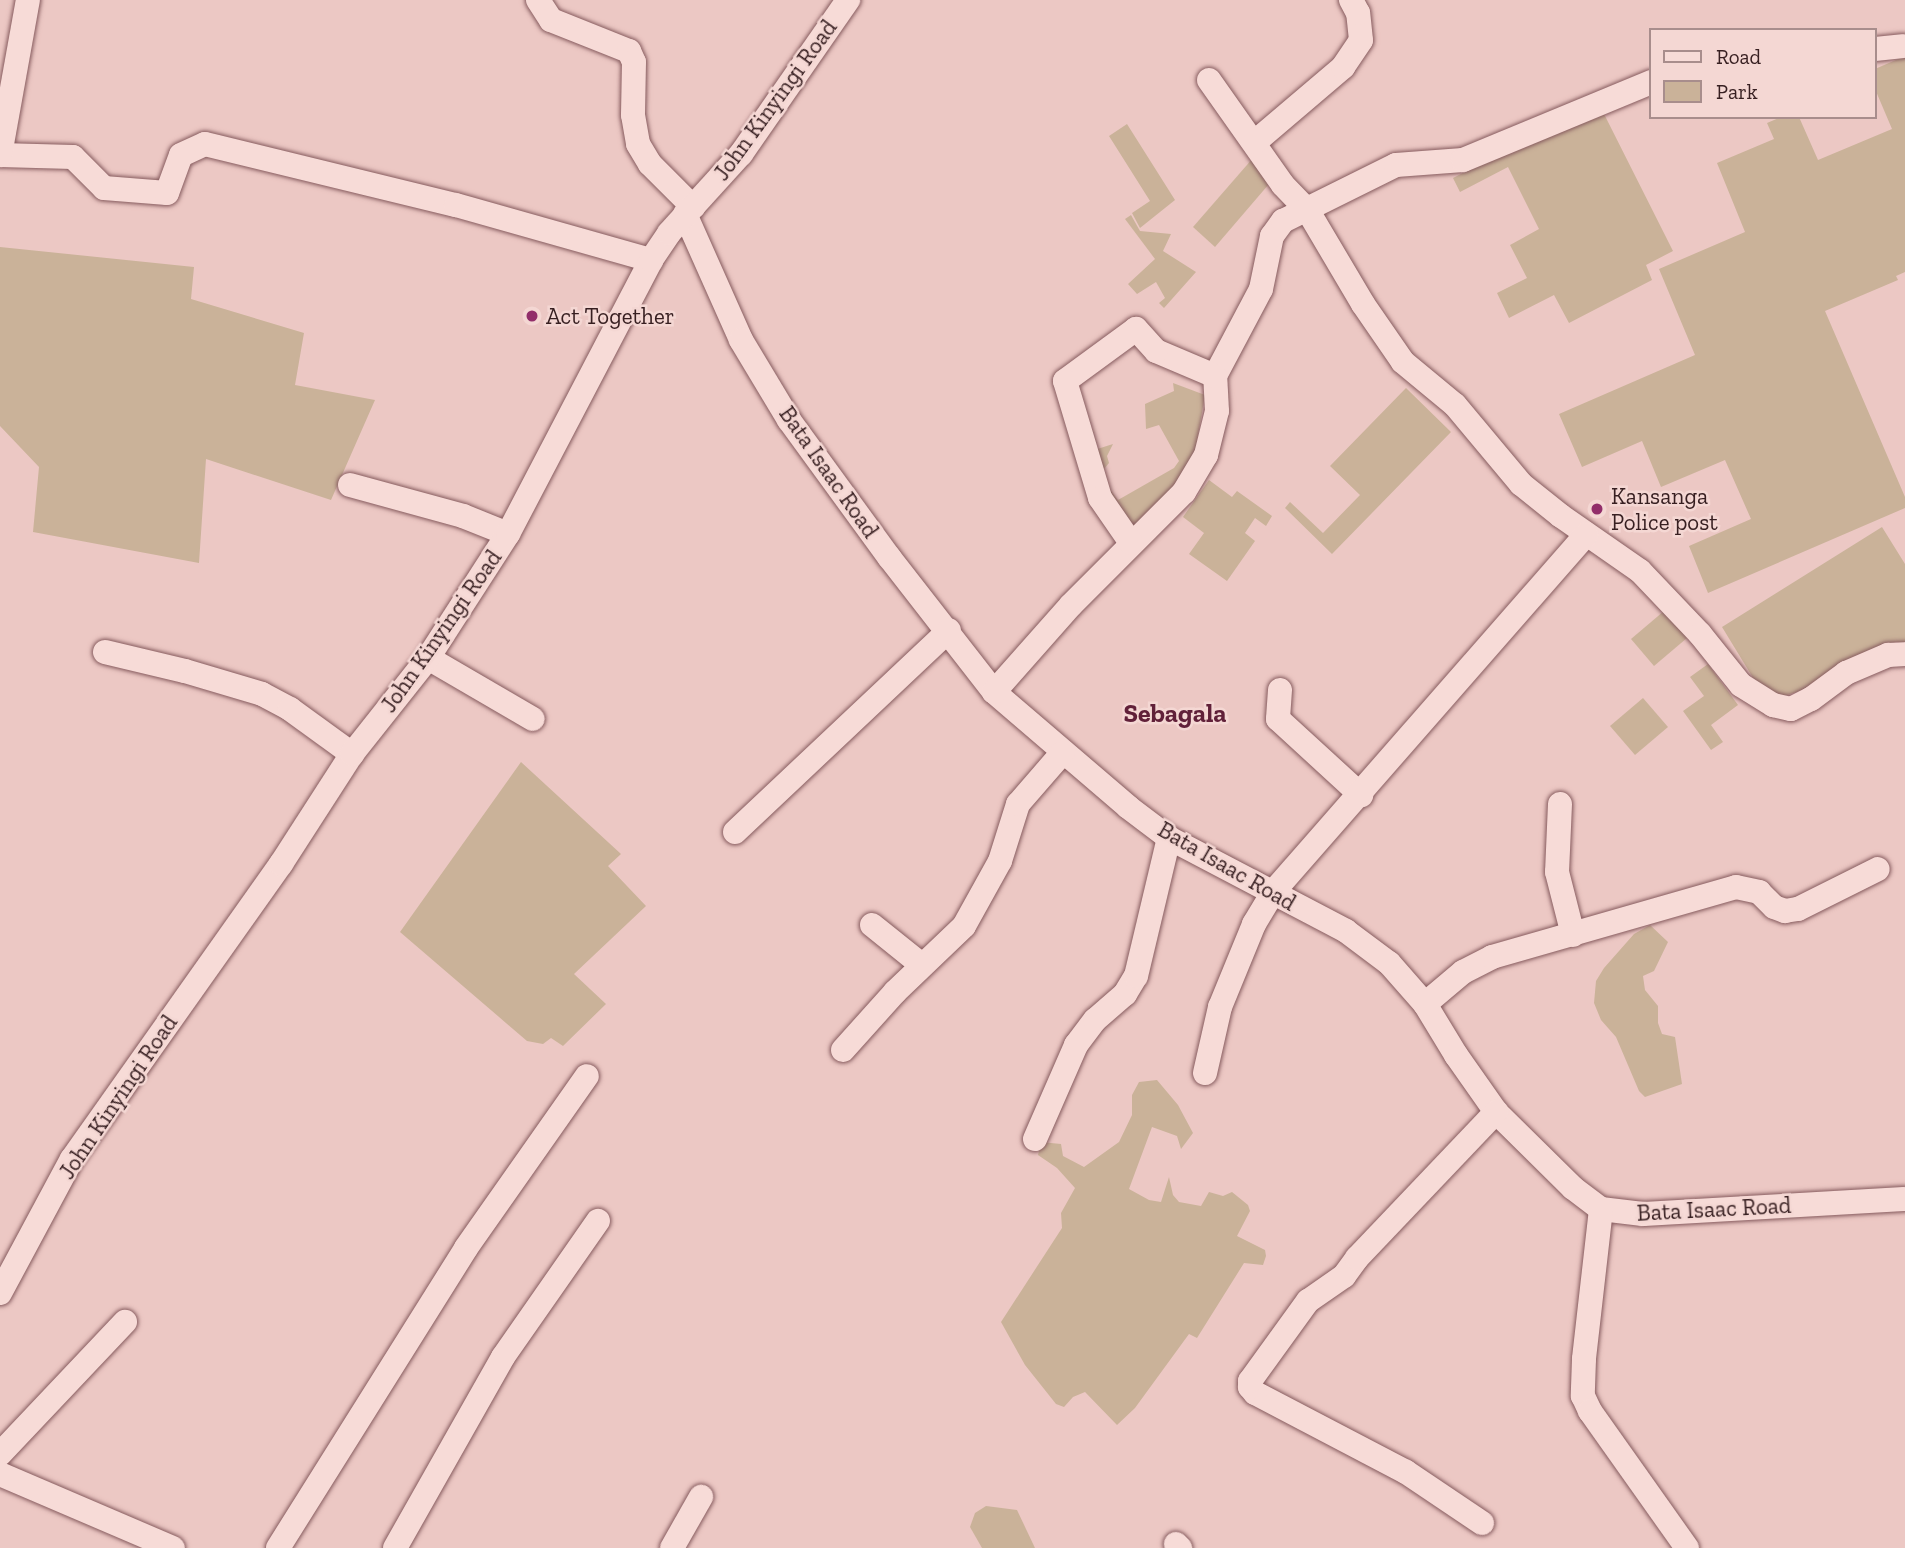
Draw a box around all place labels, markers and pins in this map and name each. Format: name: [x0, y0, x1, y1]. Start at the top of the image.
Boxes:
place label: Act Together: [546, 302, 675, 330]
marker: Act Together: [524, 308, 540, 324]
place label: Kansanga Police post: [1611, 482, 1718, 536]
marker: Kansanga Police post: [1589, 501, 1605, 517]

